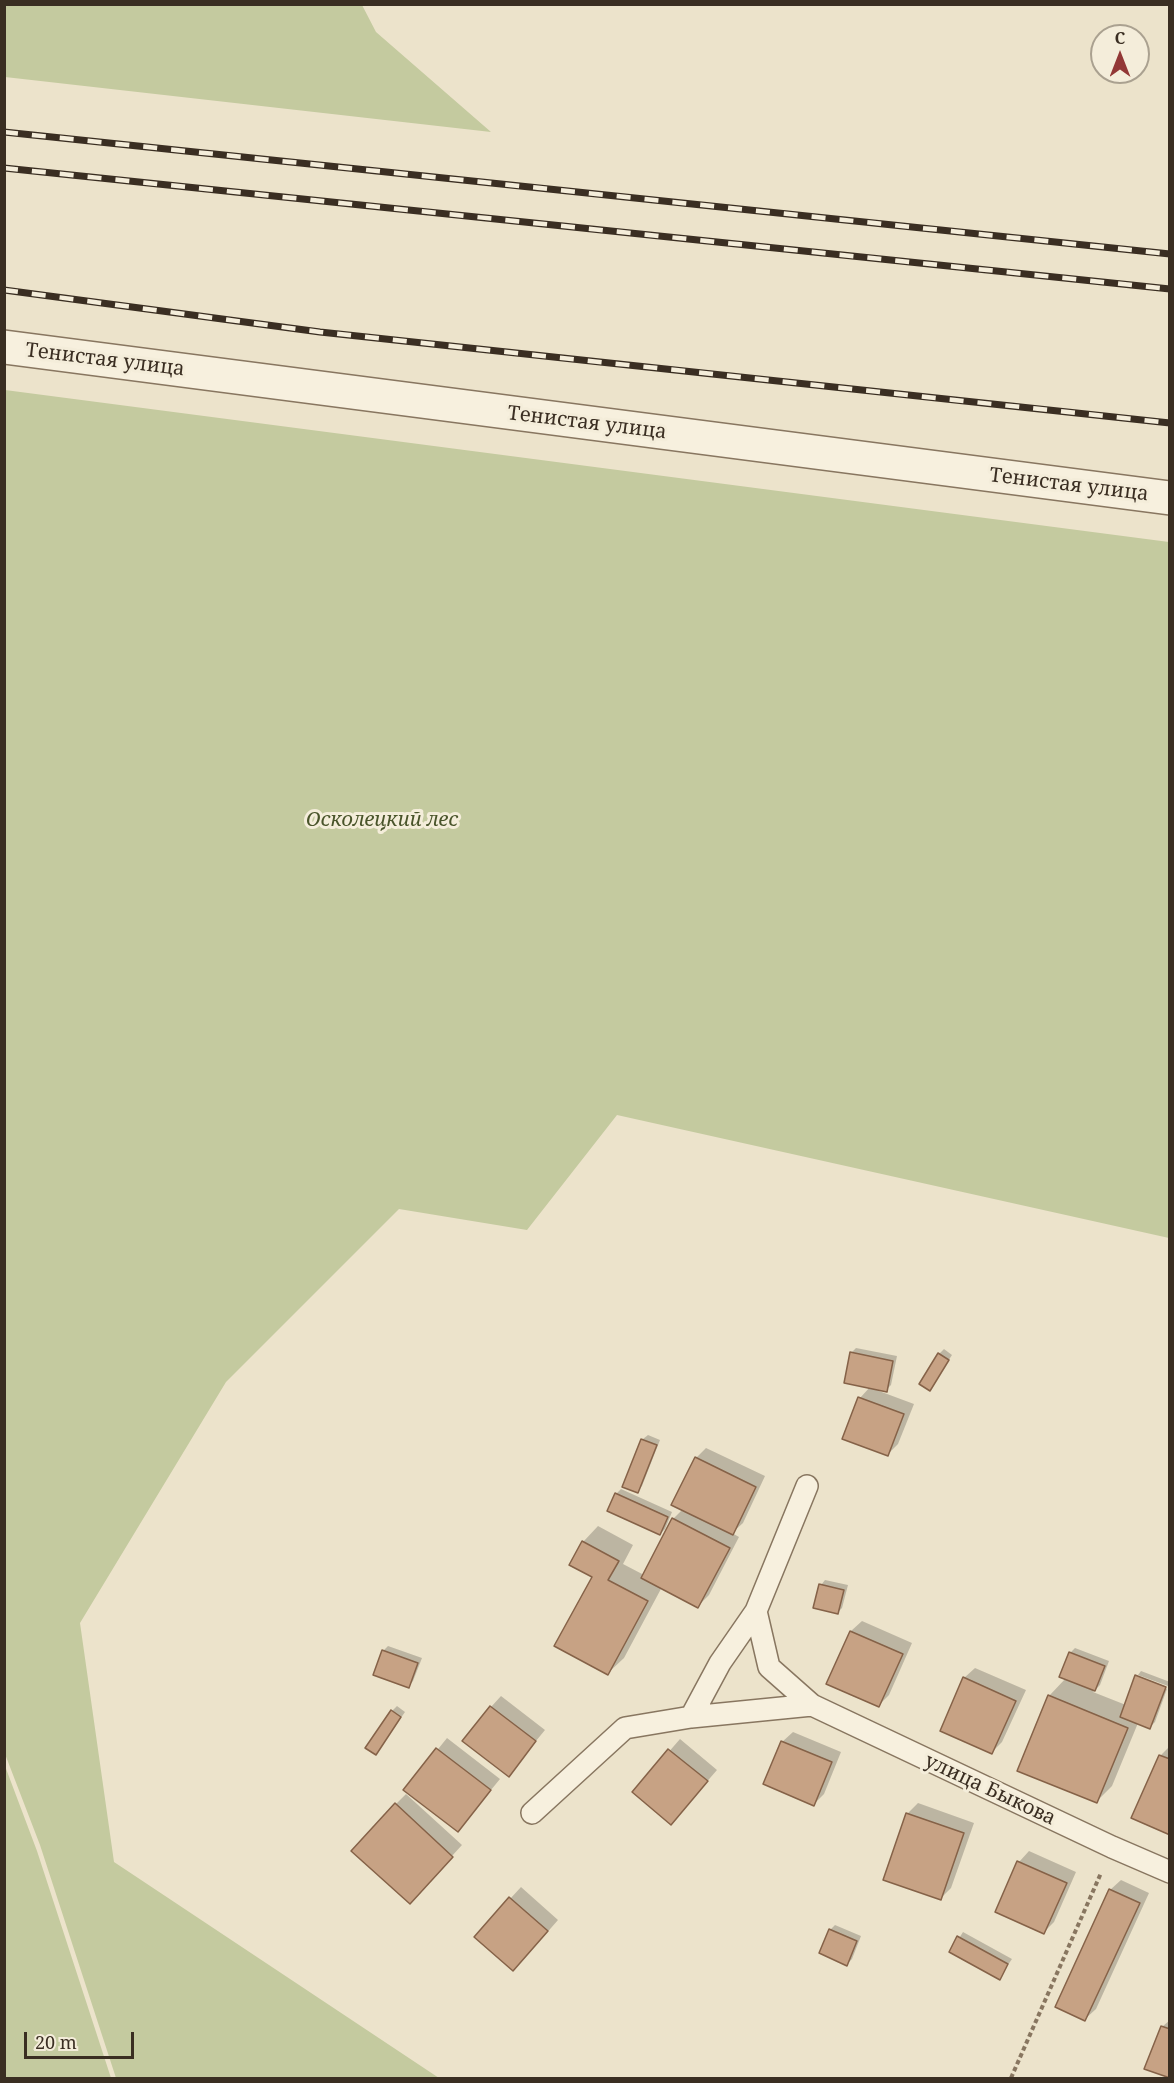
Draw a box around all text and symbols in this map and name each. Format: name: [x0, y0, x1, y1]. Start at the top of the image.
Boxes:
north arrow: [1090, 24, 1150, 84]
text: С: [1115, 27, 1125, 49]
street label: Тенистая улица: [24, 338, 186, 382]
street label: Тенистая улица: [506, 401, 668, 445]
street label: Тенистая улица: [988, 463, 1150, 507]
park label: Осколецкий лес: [306, 808, 458, 832]
street label: улица Быкова: [921, 1749, 1059, 1831]
scale bar: [27, 2020, 136, 2058]
text: 20 m: [35, 2030, 77, 2054]

